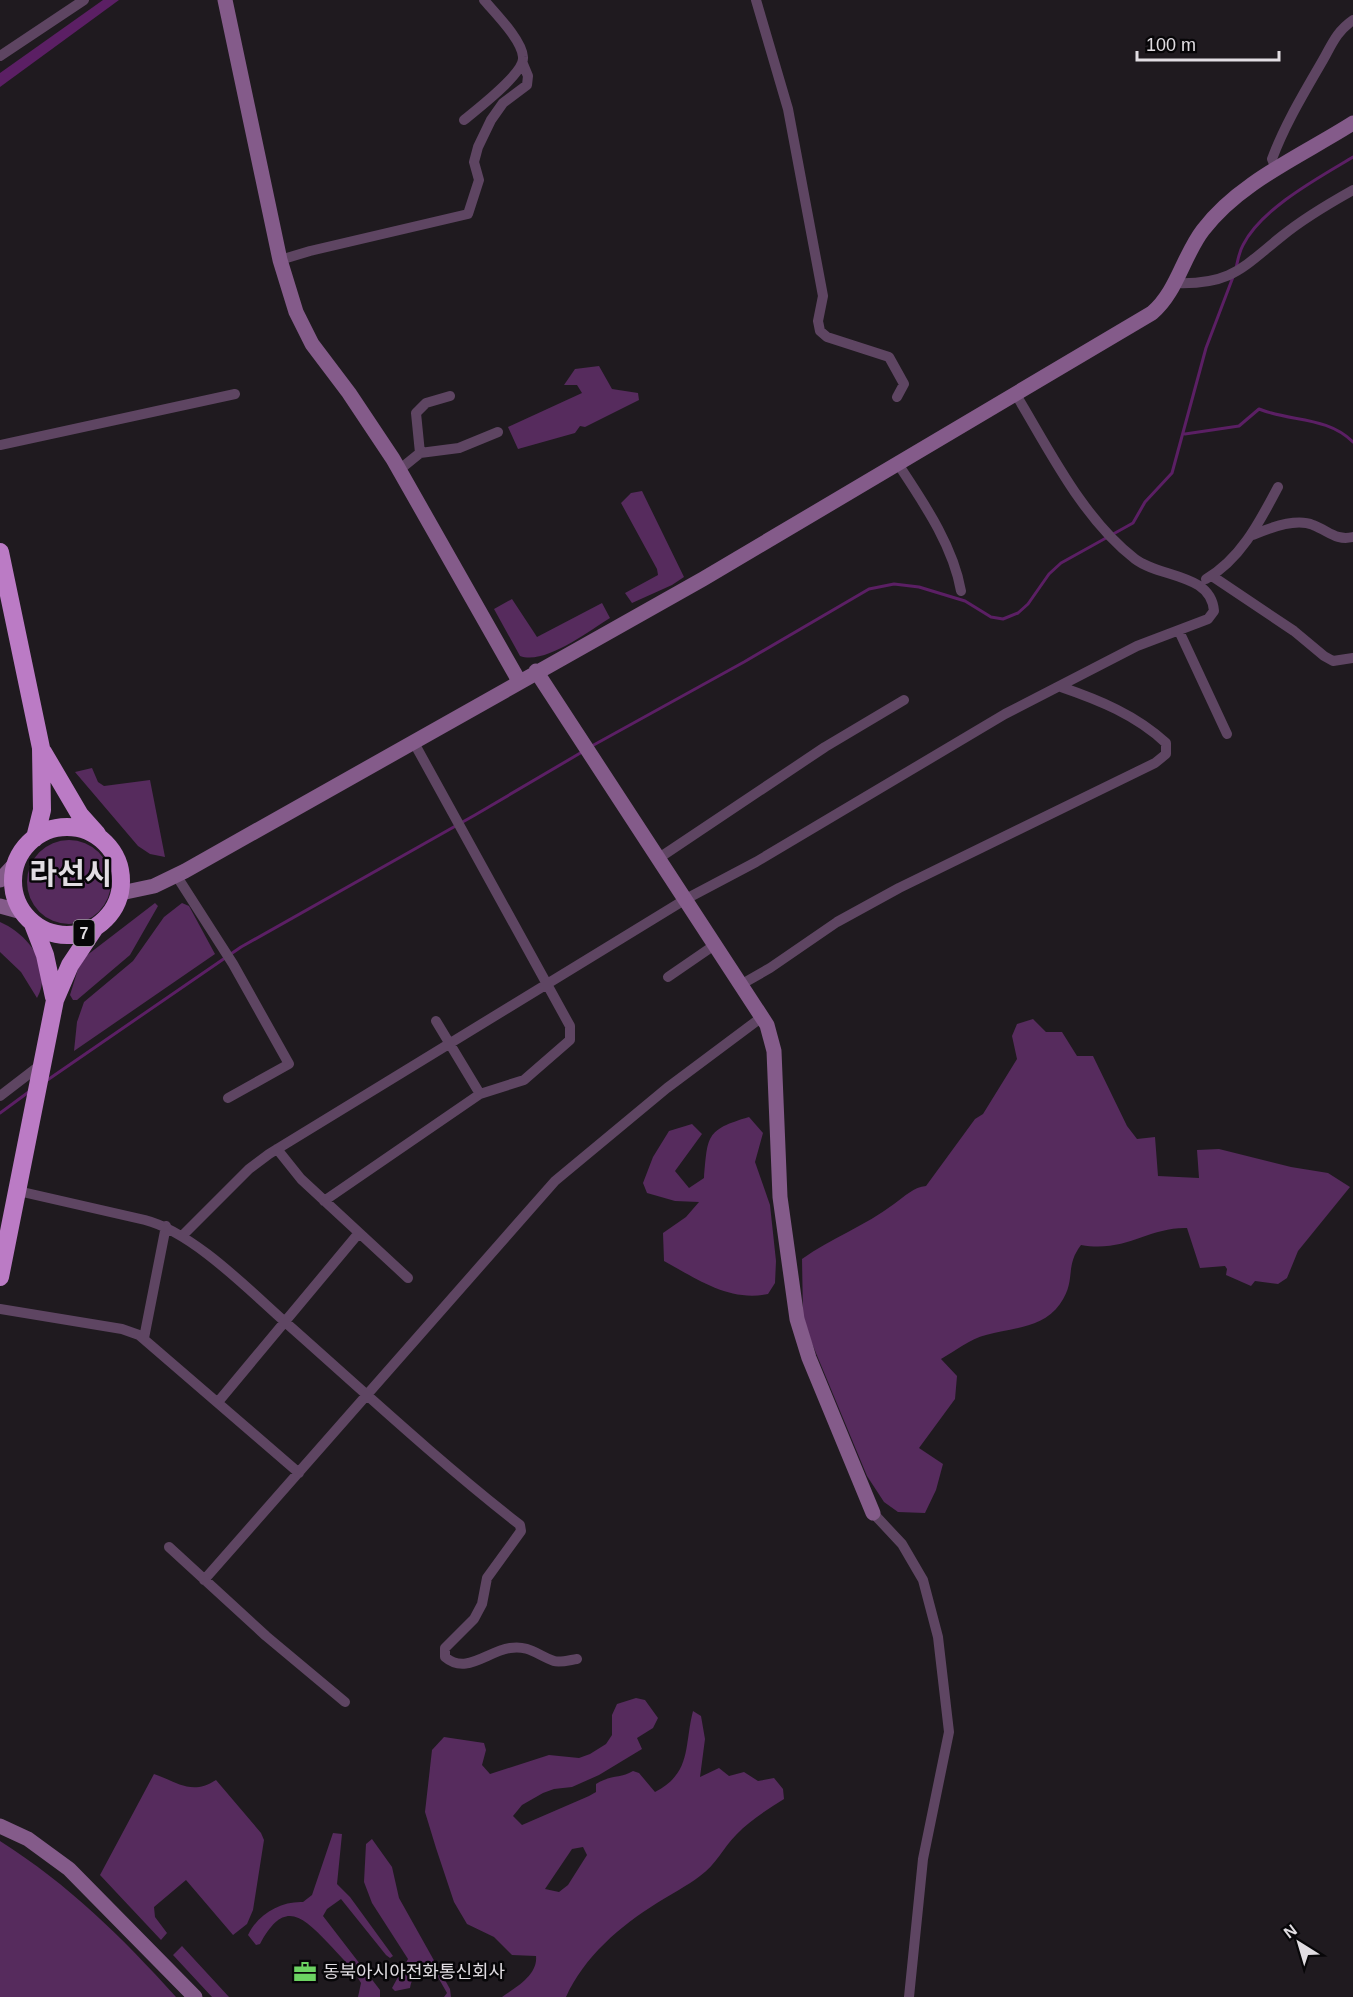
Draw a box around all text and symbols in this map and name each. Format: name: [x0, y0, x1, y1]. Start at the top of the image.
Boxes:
scale bar: [1137, 24, 1280, 62]
text: 100 m: [1146, 35, 1196, 55]
district label: 라선시: [30, 857, 112, 890]
road number: 7: [74, 920, 94, 946]
north arrow: [1269, 1913, 1329, 1973]
text: N: [1281, 1921, 1300, 1942]
office icon: 동북아시아전화통신회사: [292, 1959, 318, 1985]
place label: 동북아시아전화통신회사: [323, 1962, 506, 1982]

